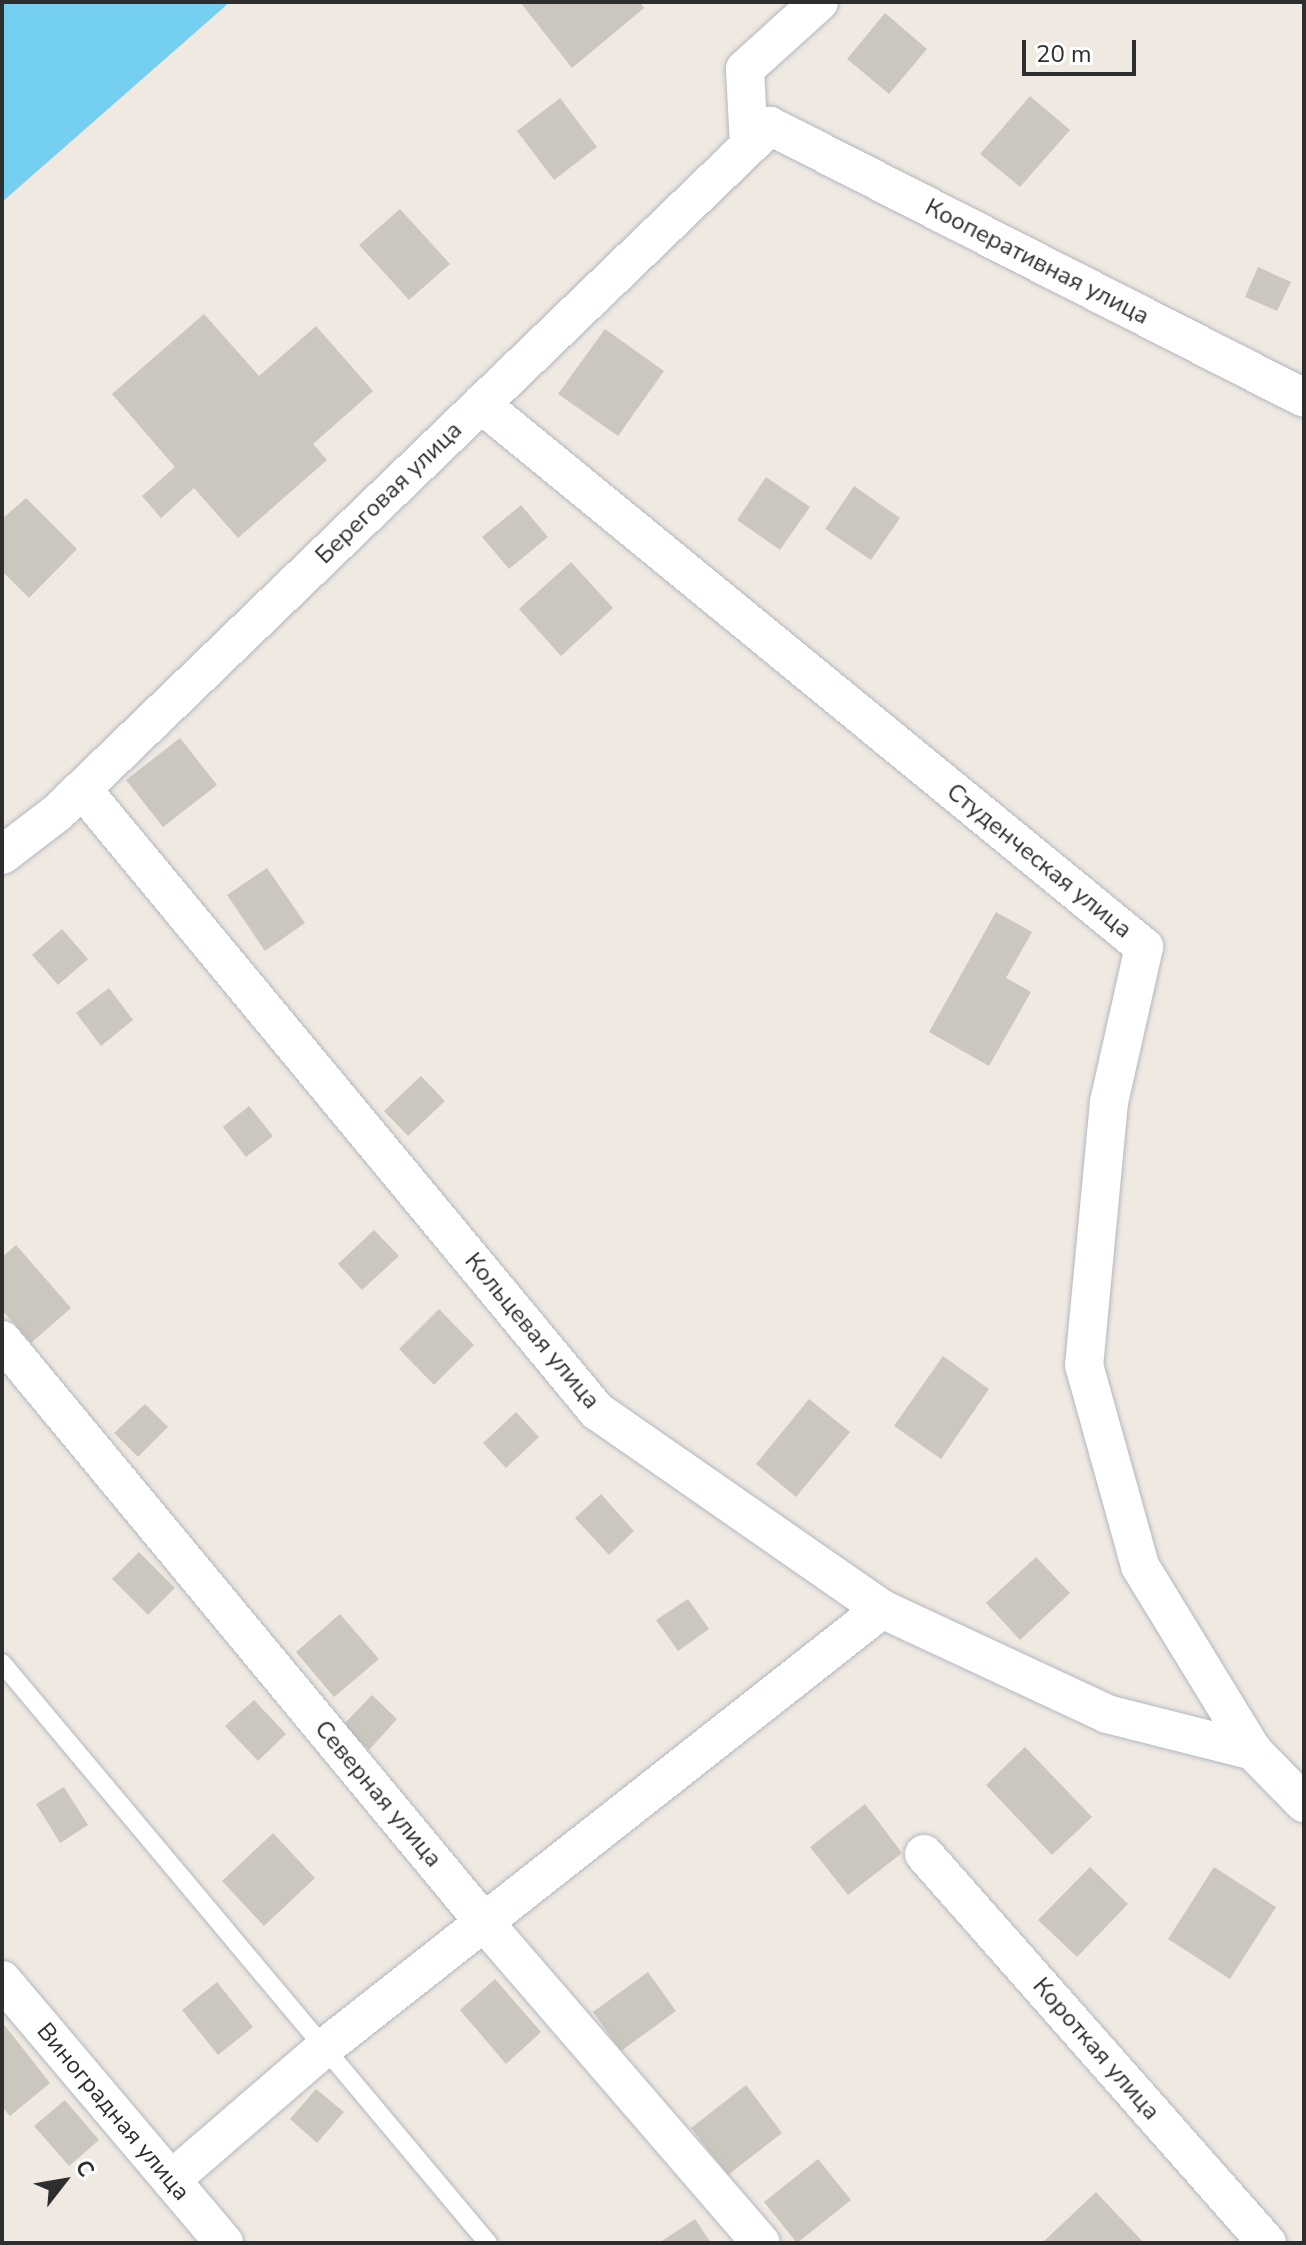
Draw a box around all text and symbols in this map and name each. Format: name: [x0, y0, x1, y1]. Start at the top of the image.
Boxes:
scale bar: [1026, 24, 1140, 74]
text: 20 m: [1036, 38, 1092, 70]
street label: Кооперативная улица: [920, 193, 1154, 331]
street label: Береговая улица: [310, 416, 468, 570]
street label: Студенческая улица: [941, 778, 1137, 944]
street label: Кольцевая улица: [458, 1247, 606, 1415]
street label: Северная улица: [308, 1715, 448, 1873]
street label: Короткая улица: [1026, 1972, 1166, 2126]
street label: Виноградная улица: [30, 2017, 196, 2207]
north arrow: [24, 2141, 104, 2221]
text: С: [68, 2154, 101, 2183]

